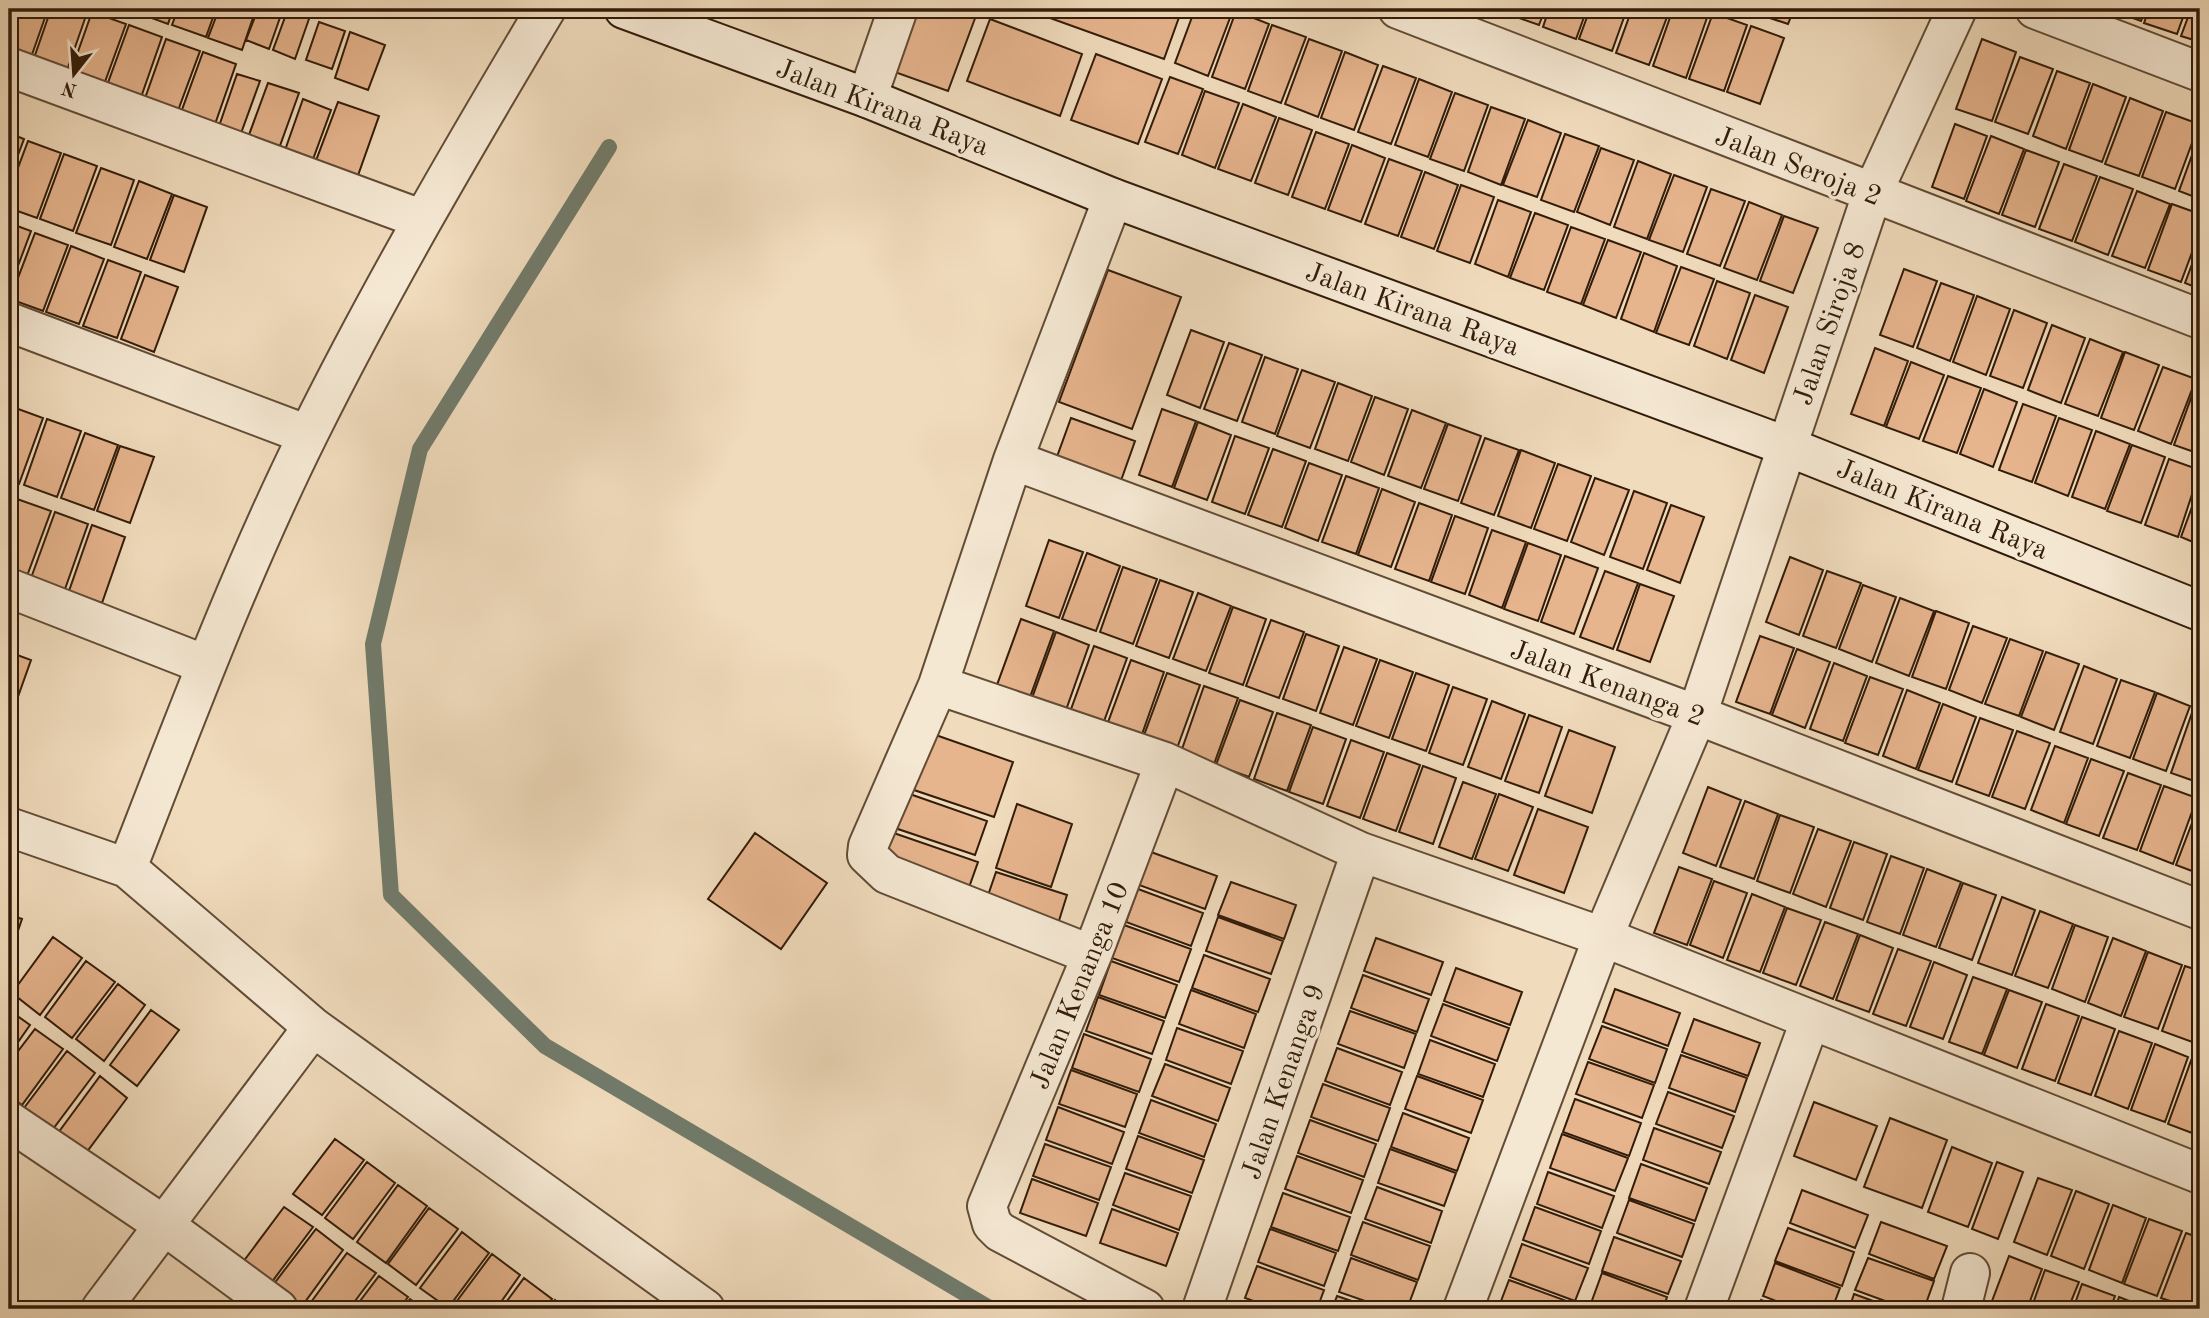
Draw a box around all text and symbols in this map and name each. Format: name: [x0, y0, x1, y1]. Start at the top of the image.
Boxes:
north arrow: [38, 38, 108, 108]
street label: Jalan Kirana Raya: [772, 55, 992, 162]
text: N: [60, 77, 79, 99]
street label: Jalan Seroja 2: [1711, 123, 1885, 212]
street label: Jalan Siroja 8: [1790, 239, 1872, 409]
street label: Jalan Kirana Raya: [1301, 259, 1523, 363]
street label: Jalan Kirana Raya: [1832, 456, 2052, 566]
street label: Jalan Kenanga 2: [1506, 637, 1708, 733]
street label: Jalan Kenanga 10: [1026, 879, 1135, 1094]
street label: Jalan Kenanga 9: [1238, 981, 1331, 1183]

